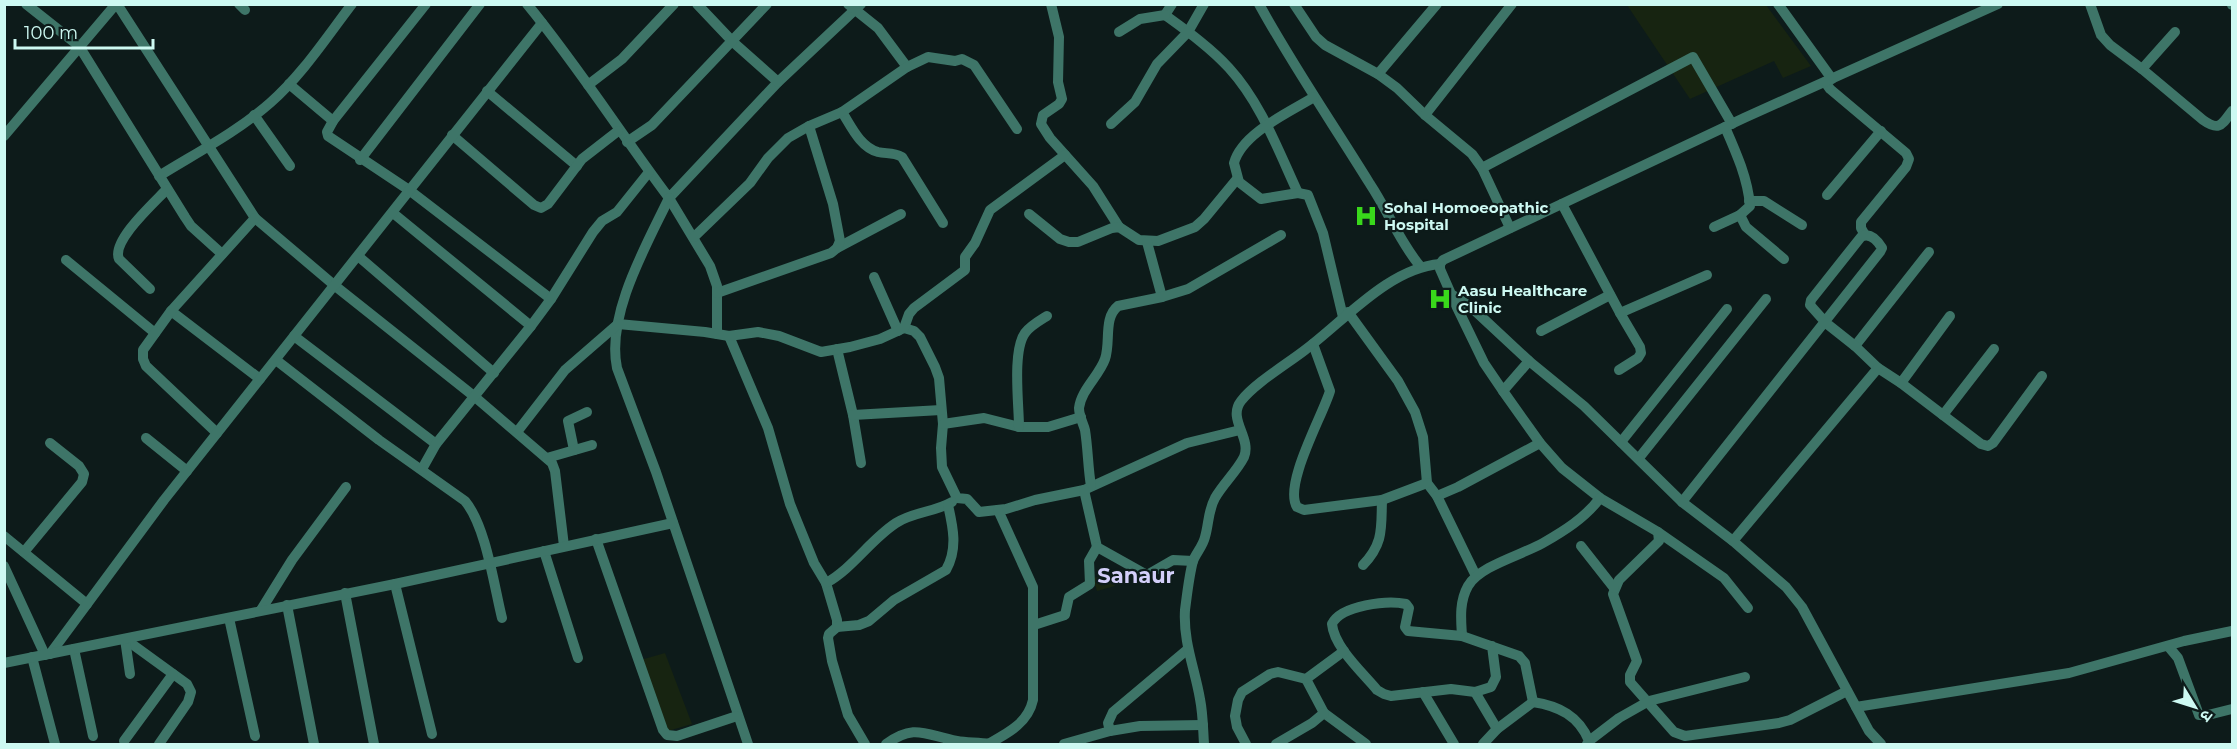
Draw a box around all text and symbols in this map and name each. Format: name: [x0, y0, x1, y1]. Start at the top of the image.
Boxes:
scale bar: [15, 12, 153, 50]
text: 100 m: [24, 22, 78, 44]
place label: Sohal Homoeopathic Hospital: [1384, 198, 1549, 234]
hospital icon: Sohal Homoeopathic Hospital: [1353, 203, 1379, 229]
place label: Aasu Healthcare Clinic: [1457, 281, 1587, 317]
hospital icon: Aasu Healthcare Clinic: [1427, 286, 1453, 312]
district label: Sanaur: [1097, 563, 1175, 588]
north arrow: [2165, 677, 2225, 737]
text: उ: [2196, 706, 2217, 726]

